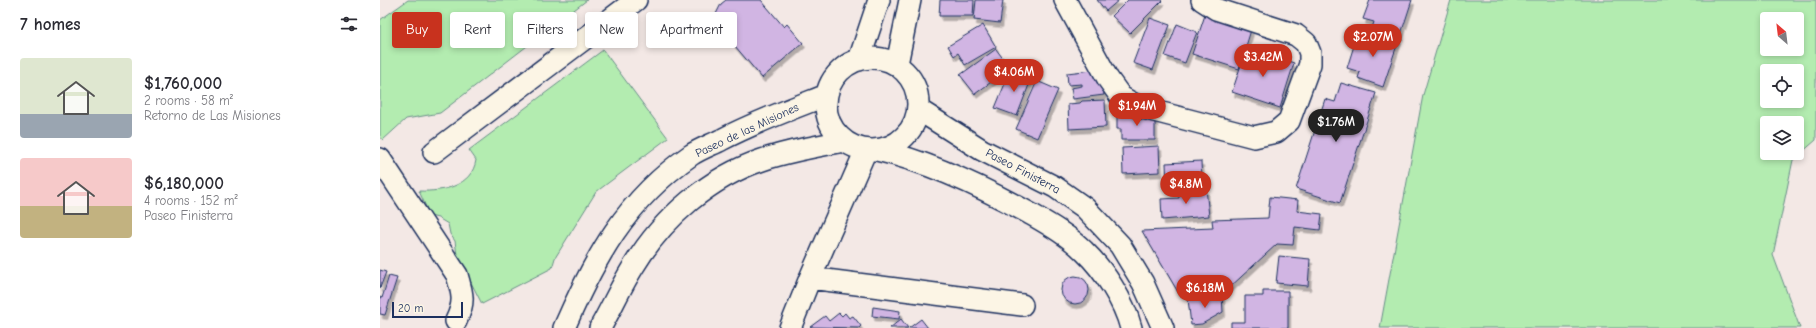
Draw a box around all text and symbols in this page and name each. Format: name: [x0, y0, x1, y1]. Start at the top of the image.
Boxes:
chip: Buy: [392, 12, 442, 48]
chip: Rent: [450, 12, 505, 48]
chip: Filters: [513, 12, 577, 48]
chip: New: [585, 12, 638, 48]
chip: Apartment: [646, 12, 737, 48]
north arrow: [1760, 12, 1804, 56]
map controls: [1760, 12, 1804, 160]
icon: filters: [338, 13, 360, 35]
text: 7 homes: [20, 15, 81, 34]
pin: $2.07M: [1340, 24, 1406, 58]
text: $2.07M: [1353, 29, 1393, 44]
pin: $3.42M: [1230, 44, 1296, 78]
text: $3.42M: [1243, 49, 1283, 64]
pin: $4.06M: [981, 59, 1047, 93]
text: $4.06M: [994, 64, 1035, 79]
button: locate: [1760, 64, 1804, 108]
icon: home: [52, 74, 100, 122]
text: $1,760,000: [144, 74, 222, 93]
text: 2 rooms · 58 m²: [144, 93, 233, 108]
pin: $1.94M: [1104, 93, 1170, 127]
text: $1.94M: [1118, 98, 1156, 113]
street label: Paseo de las Misiones: [693, 100, 801, 160]
text: Retorno de Las Misiones: [144, 108, 281, 123]
pin: $1.76M: [1303, 109, 1369, 143]
text: $1.76M: [1317, 114, 1355, 129]
button: layers: [1760, 116, 1804, 160]
street label: Paseo Finisterra: [983, 145, 1063, 197]
pin: $4.8M: [1158, 171, 1214, 205]
icon: home: [52, 174, 100, 222]
text: $6,180,000: [144, 174, 224, 193]
text: $4.8M: [1169, 176, 1203, 191]
text: 4 rooms · 152 m²: [144, 193, 238, 208]
text: Paseo Finisterra: [144, 208, 233, 223]
pin: $6.18M: [1172, 275, 1238, 309]
text: $6.18M: [1185, 280, 1225, 295]
scale bar: [392, 300, 463, 319]
text: 20 m: [398, 302, 423, 315]

